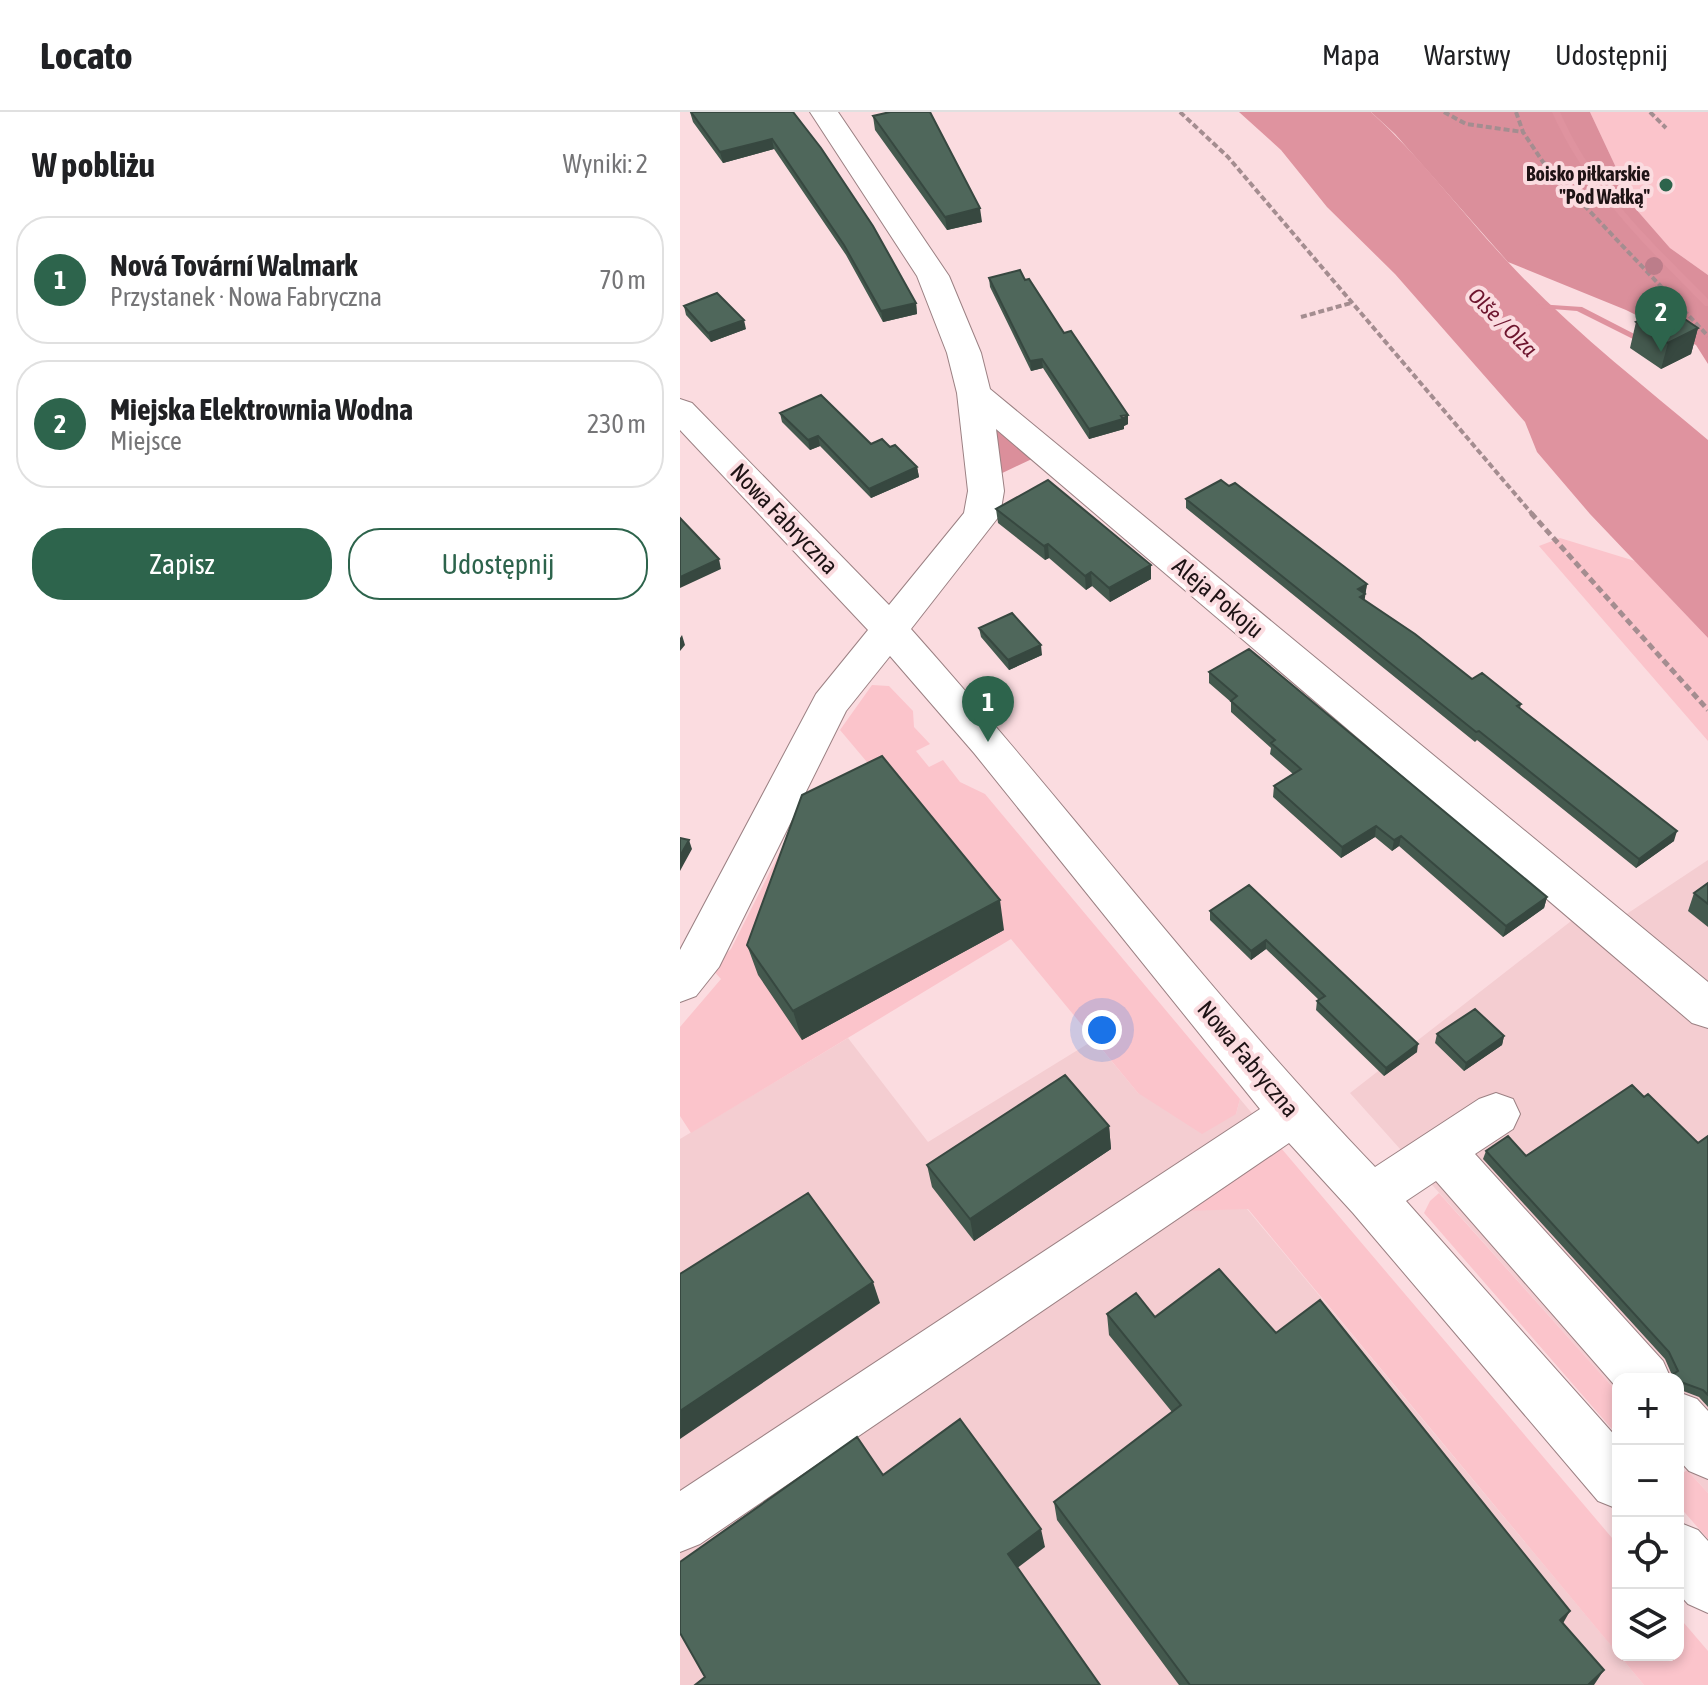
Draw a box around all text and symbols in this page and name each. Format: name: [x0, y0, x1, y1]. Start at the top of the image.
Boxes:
text: Locato: [40, 34, 133, 77]
text: Mapa: [1322, 39, 1380, 71]
text: Warstwy: [1424, 39, 1511, 71]
text: Udostępnij: [1555, 39, 1668, 71]
text: W pobliżu: [32, 145, 155, 184]
text: Wyniki: 2: [563, 149, 648, 179]
place label: Boisko piłkarskie "Pod Wałką": [1526, 162, 1650, 208]
marker: Boisko piłkarskie "Pod Wałką": [1657, 176, 1675, 194]
text: Nová Tovární Walmark: [110, 248, 358, 282]
text: 1: [54, 265, 66, 295]
text: 70 m: [599, 265, 646, 295]
text: Przystanek · Nowa Fabryczna: [110, 282, 382, 312]
water label: Olše / Olza: [1463, 282, 1543, 362]
pin: 2: [1635, 286, 1687, 352]
text: Miejska Elektrownia Wodna: [110, 392, 413, 426]
text: 2: [54, 409, 66, 439]
text: 230 m: [587, 409, 646, 439]
text: Miejsce: [110, 426, 182, 456]
street label: Nowa Fabryczna: [725, 458, 844, 579]
button: Zapisz: [32, 528, 332, 600]
button: Udostępnij: [348, 528, 648, 600]
street label: Aleja Pokoju: [1167, 552, 1269, 643]
pin: 1: [962, 676, 1014, 742]
street label: Nowa Fabryczna: [1192, 995, 1305, 1122]
your location: [1082, 1010, 1122, 1050]
map controls: [1612, 1373, 1684, 1661]
button: +: [1612, 1373, 1684, 1445]
button: −: [1612, 1445, 1684, 1517]
button: locate: [1612, 1517, 1684, 1589]
button: layers: [1612, 1589, 1684, 1661]

